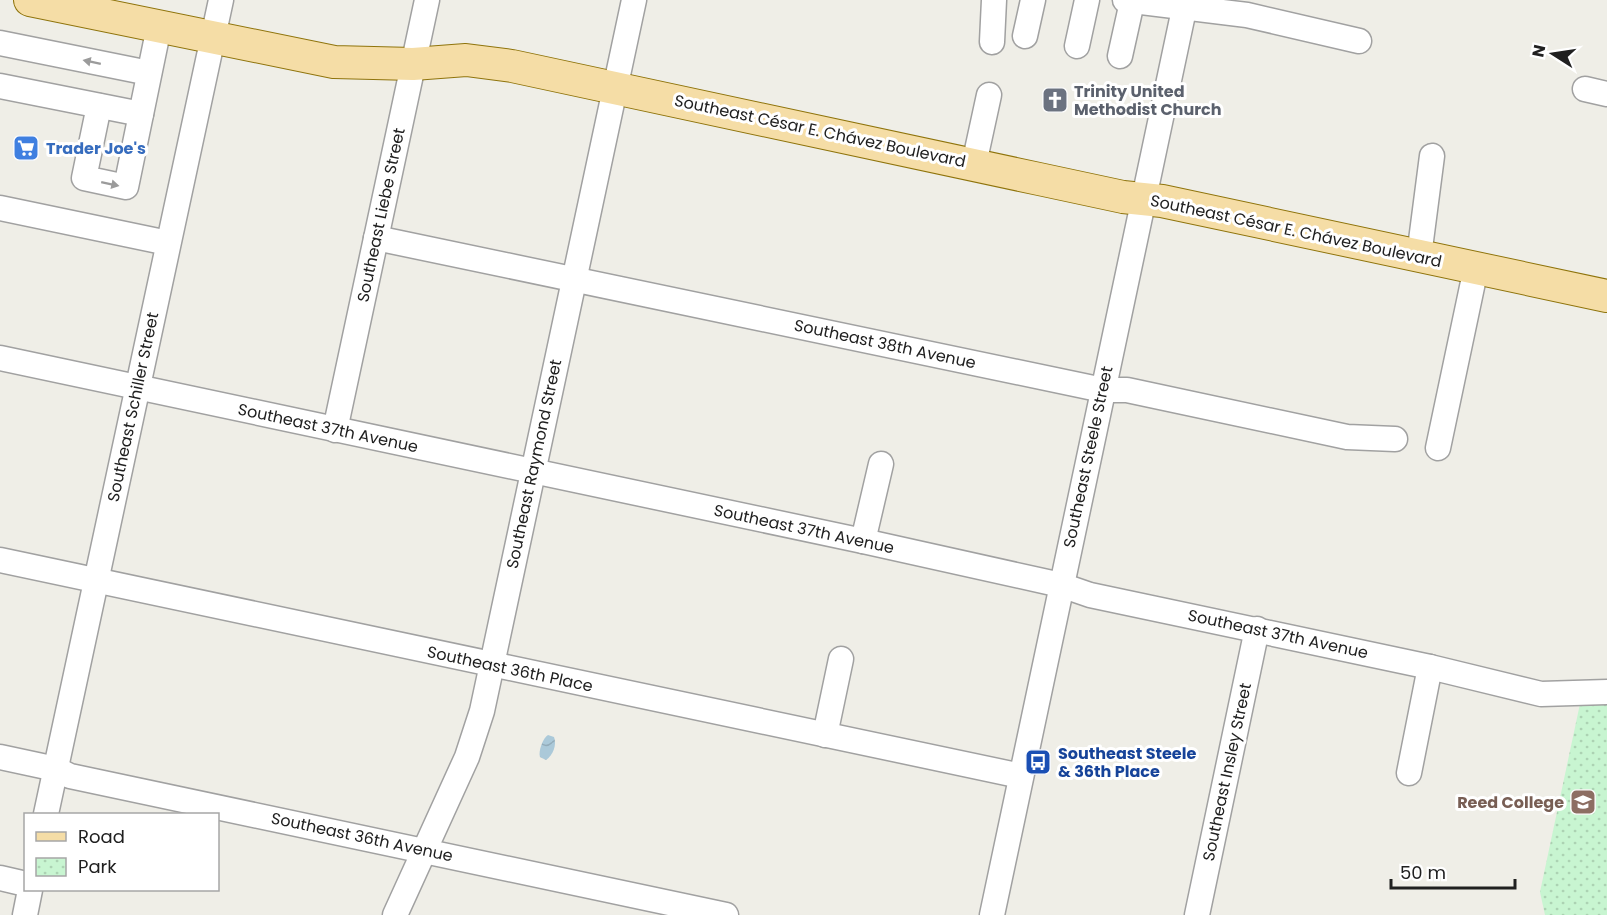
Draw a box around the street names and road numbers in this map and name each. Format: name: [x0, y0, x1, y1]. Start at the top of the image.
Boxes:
street label: Southeast César E. Chávez Boulevard: [672, 89, 968, 173]
street label: Southeast Liebe Street: [351, 126, 411, 304]
street label: Southeast César E. Chávez Boulevard: [1148, 189, 1444, 273]
street label: Southeast Schiller Street: [102, 310, 164, 504]
street label: Southeast 38th Avenue: [792, 314, 978, 375]
street label: Southeast Raymond Street: [501, 357, 567, 571]
street label: Southeast Steele Street: [1058, 364, 1119, 550]
street label: Southeast 37th Avenue: [236, 398, 420, 458]
street label: Southeast 37th Avenue: [712, 499, 896, 559]
street label: Southeast 37th Avenue: [1186, 604, 1370, 664]
street label: Southeast 36th Place: [425, 640, 595, 698]
street label: Southeast Insley Street: [1197, 681, 1257, 863]
street label: Southeast 36th Avenue: [269, 807, 455, 868]

